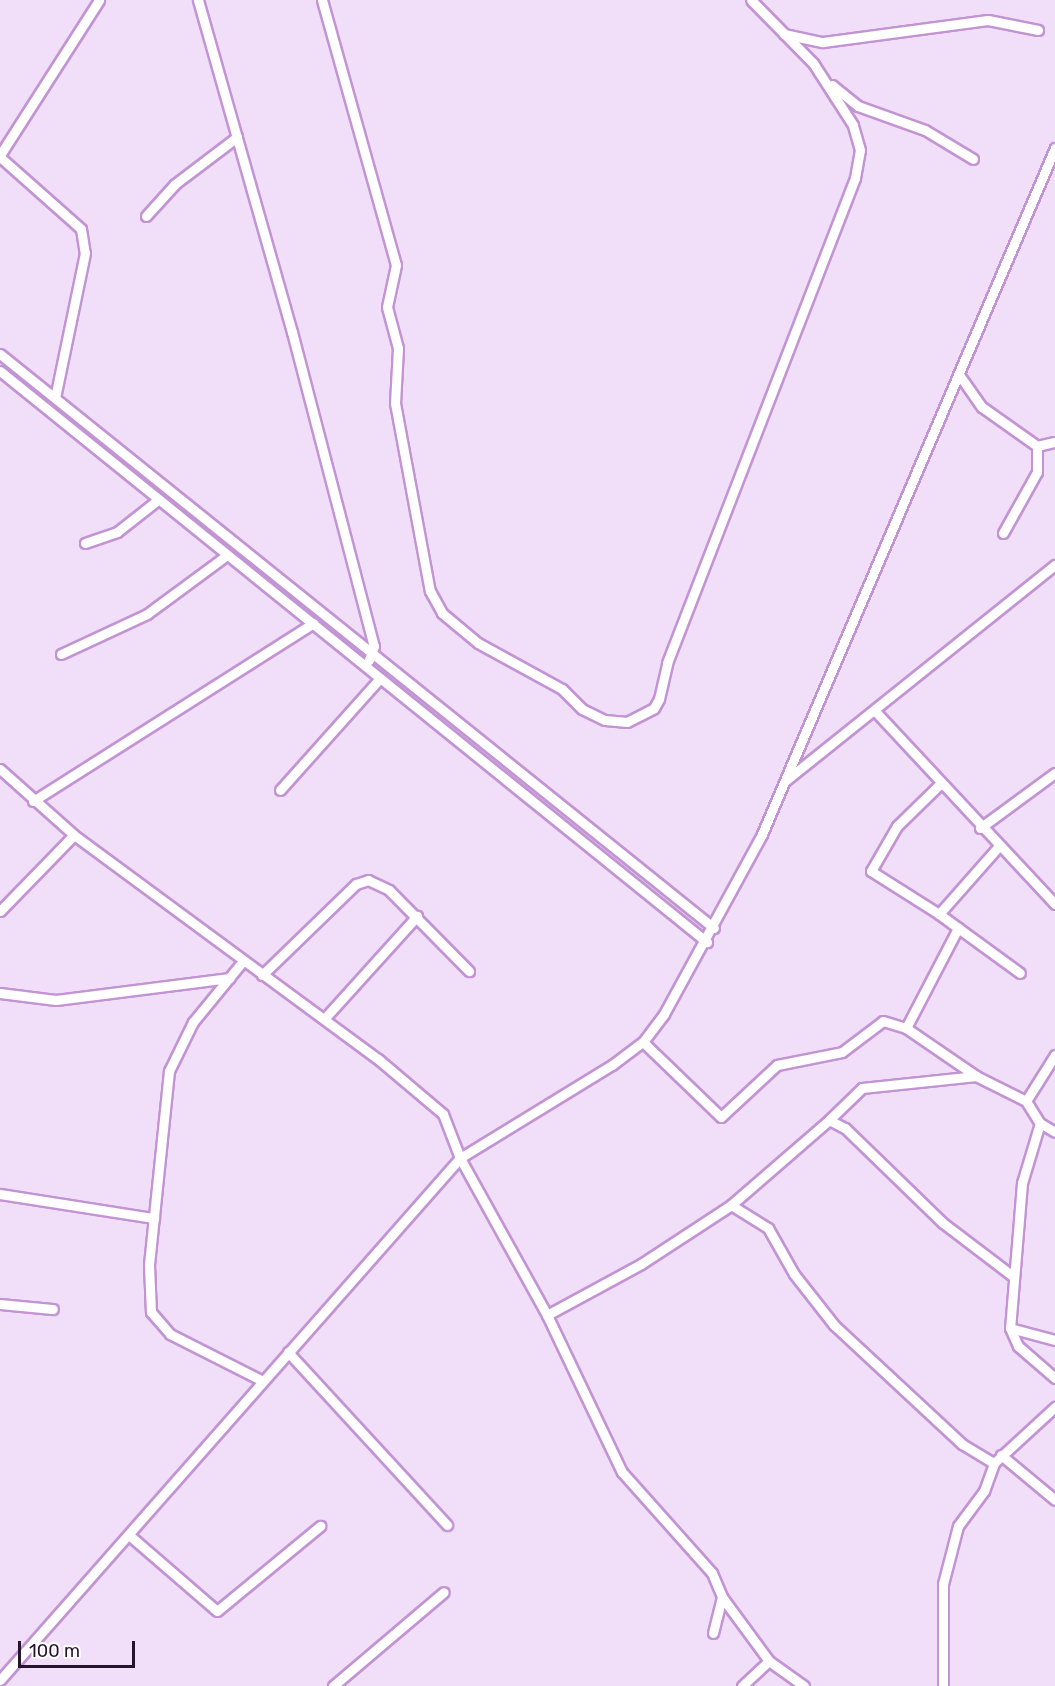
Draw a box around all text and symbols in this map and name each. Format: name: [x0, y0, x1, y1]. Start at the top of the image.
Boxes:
scale bar: [21, 1629, 138, 1667]
text: 100 m: [29, 1640, 80, 1662]

